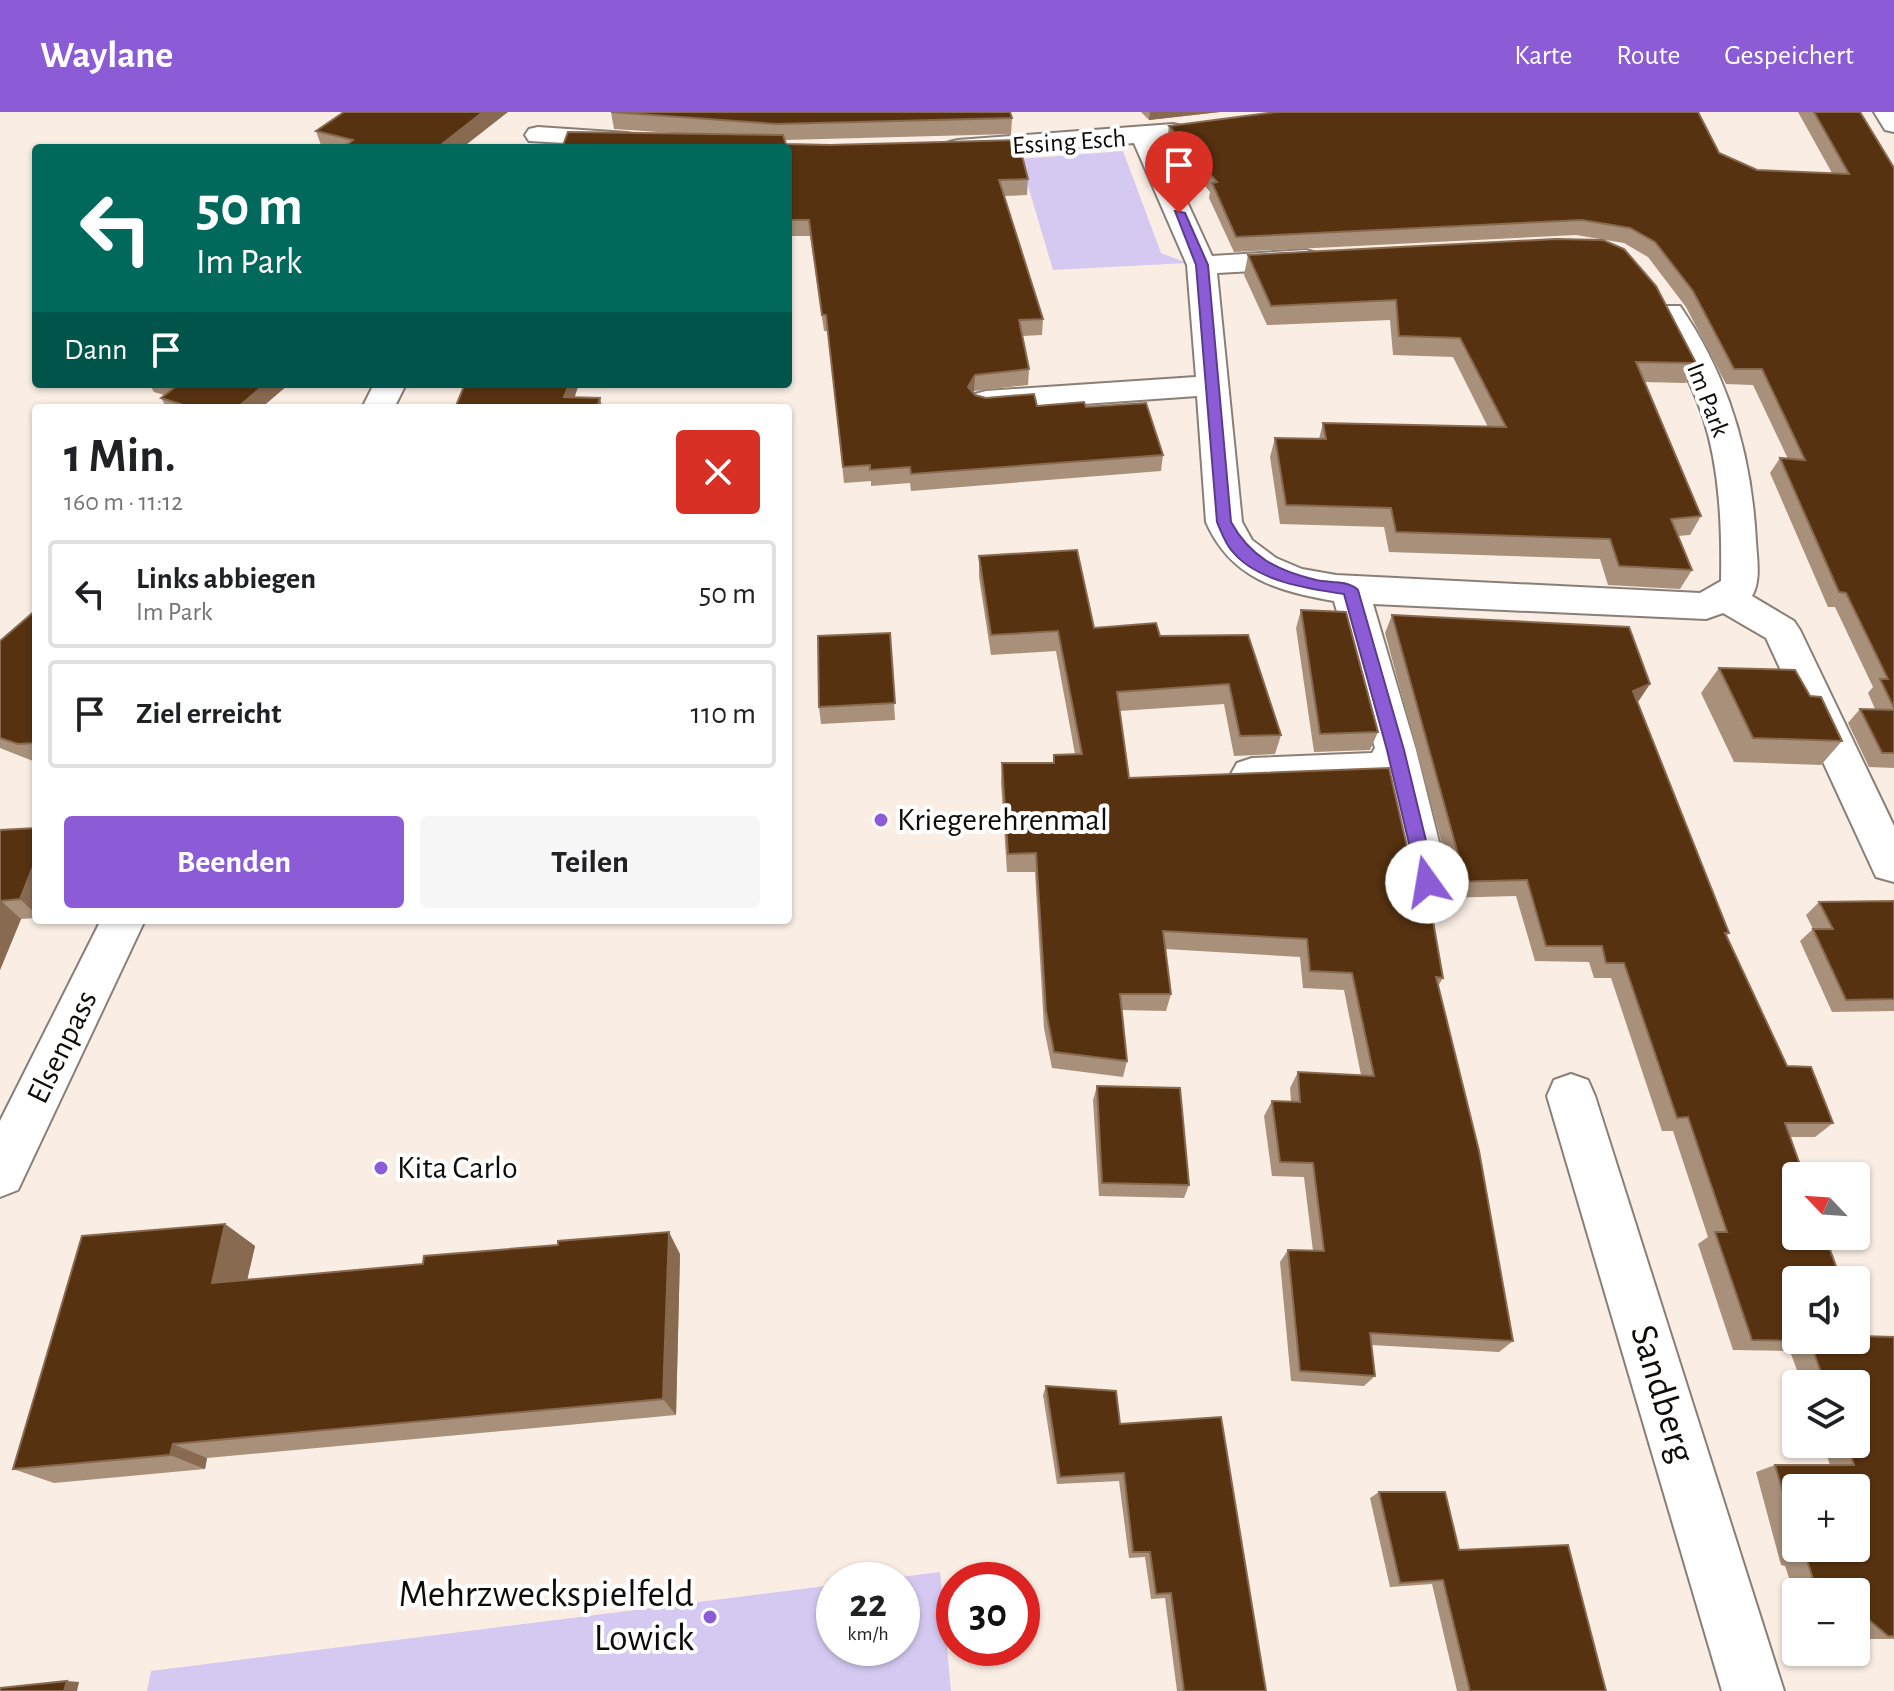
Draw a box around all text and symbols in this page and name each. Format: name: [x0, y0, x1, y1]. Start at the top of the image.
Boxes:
text: Waylane: [40, 37, 173, 75]
text: Karte: [1514, 42, 1572, 70]
text: Route: [1616, 42, 1680, 70]
text: Gespeichert: [1724, 42, 1854, 70]
street label: Essing Esch: [1011, 125, 1127, 159]
pin: [1145, 131, 1213, 213]
icon: arrive: [1157, 143, 1201, 187]
icon: left: [64, 176, 168, 280]
text: 50 m: [196, 179, 303, 235]
text: Im Park: [196, 244, 302, 280]
icon: arrive: [144, 328, 188, 372]
text: Dann: [64, 335, 128, 365]
street label: Im Park: [1682, 360, 1734, 441]
button: close: [676, 430, 760, 514]
text: 1 Min.: [64, 433, 176, 481]
text: 160 m · 11:12: [64, 489, 183, 515]
text: Links abbiegen: [136, 564, 316, 594]
icon: left: [68, 572, 112, 616]
text: 50 m: [699, 579, 756, 609]
text: Im Park: [136, 599, 213, 625]
icon: arrive: [68, 692, 112, 736]
text: Ziel erreicht: [136, 699, 281, 729]
text: 110 m: [691, 699, 756, 729]
place label: Kriegerehrenmal: [897, 804, 1108, 836]
marker: Kriegerehrenmal: [872, 811, 890, 829]
button: Beenden: [64, 816, 404, 908]
button: Teilen: [420, 816, 760, 908]
position arrow: [1385, 840, 1469, 924]
street label: Elsenpass: [21, 986, 103, 1108]
place label: Kita Carlo: [397, 1152, 518, 1184]
marker: Kita Carlo: [372, 1159, 390, 1177]
north arrow: [1782, 1162, 1870, 1250]
map controls: [1782, 1162, 1870, 1666]
button: sound: [1782, 1266, 1870, 1354]
street label: Sandberg: [1623, 1321, 1701, 1468]
button: layers: [1782, 1370, 1870, 1458]
button: +: [1782, 1474, 1870, 1562]
speed limit sign: 30: [936, 1562, 1040, 1666]
place label: Mehrzweckspielfeld Lowick: [398, 1576, 695, 1658]
button: −: [1782, 1578, 1870, 1666]
text: 22: [849, 1584, 887, 1624]
marker: Mehrzweckspielfeld Lowick: [701, 1608, 719, 1626]
text: km/h: [847, 1624, 889, 1644]

